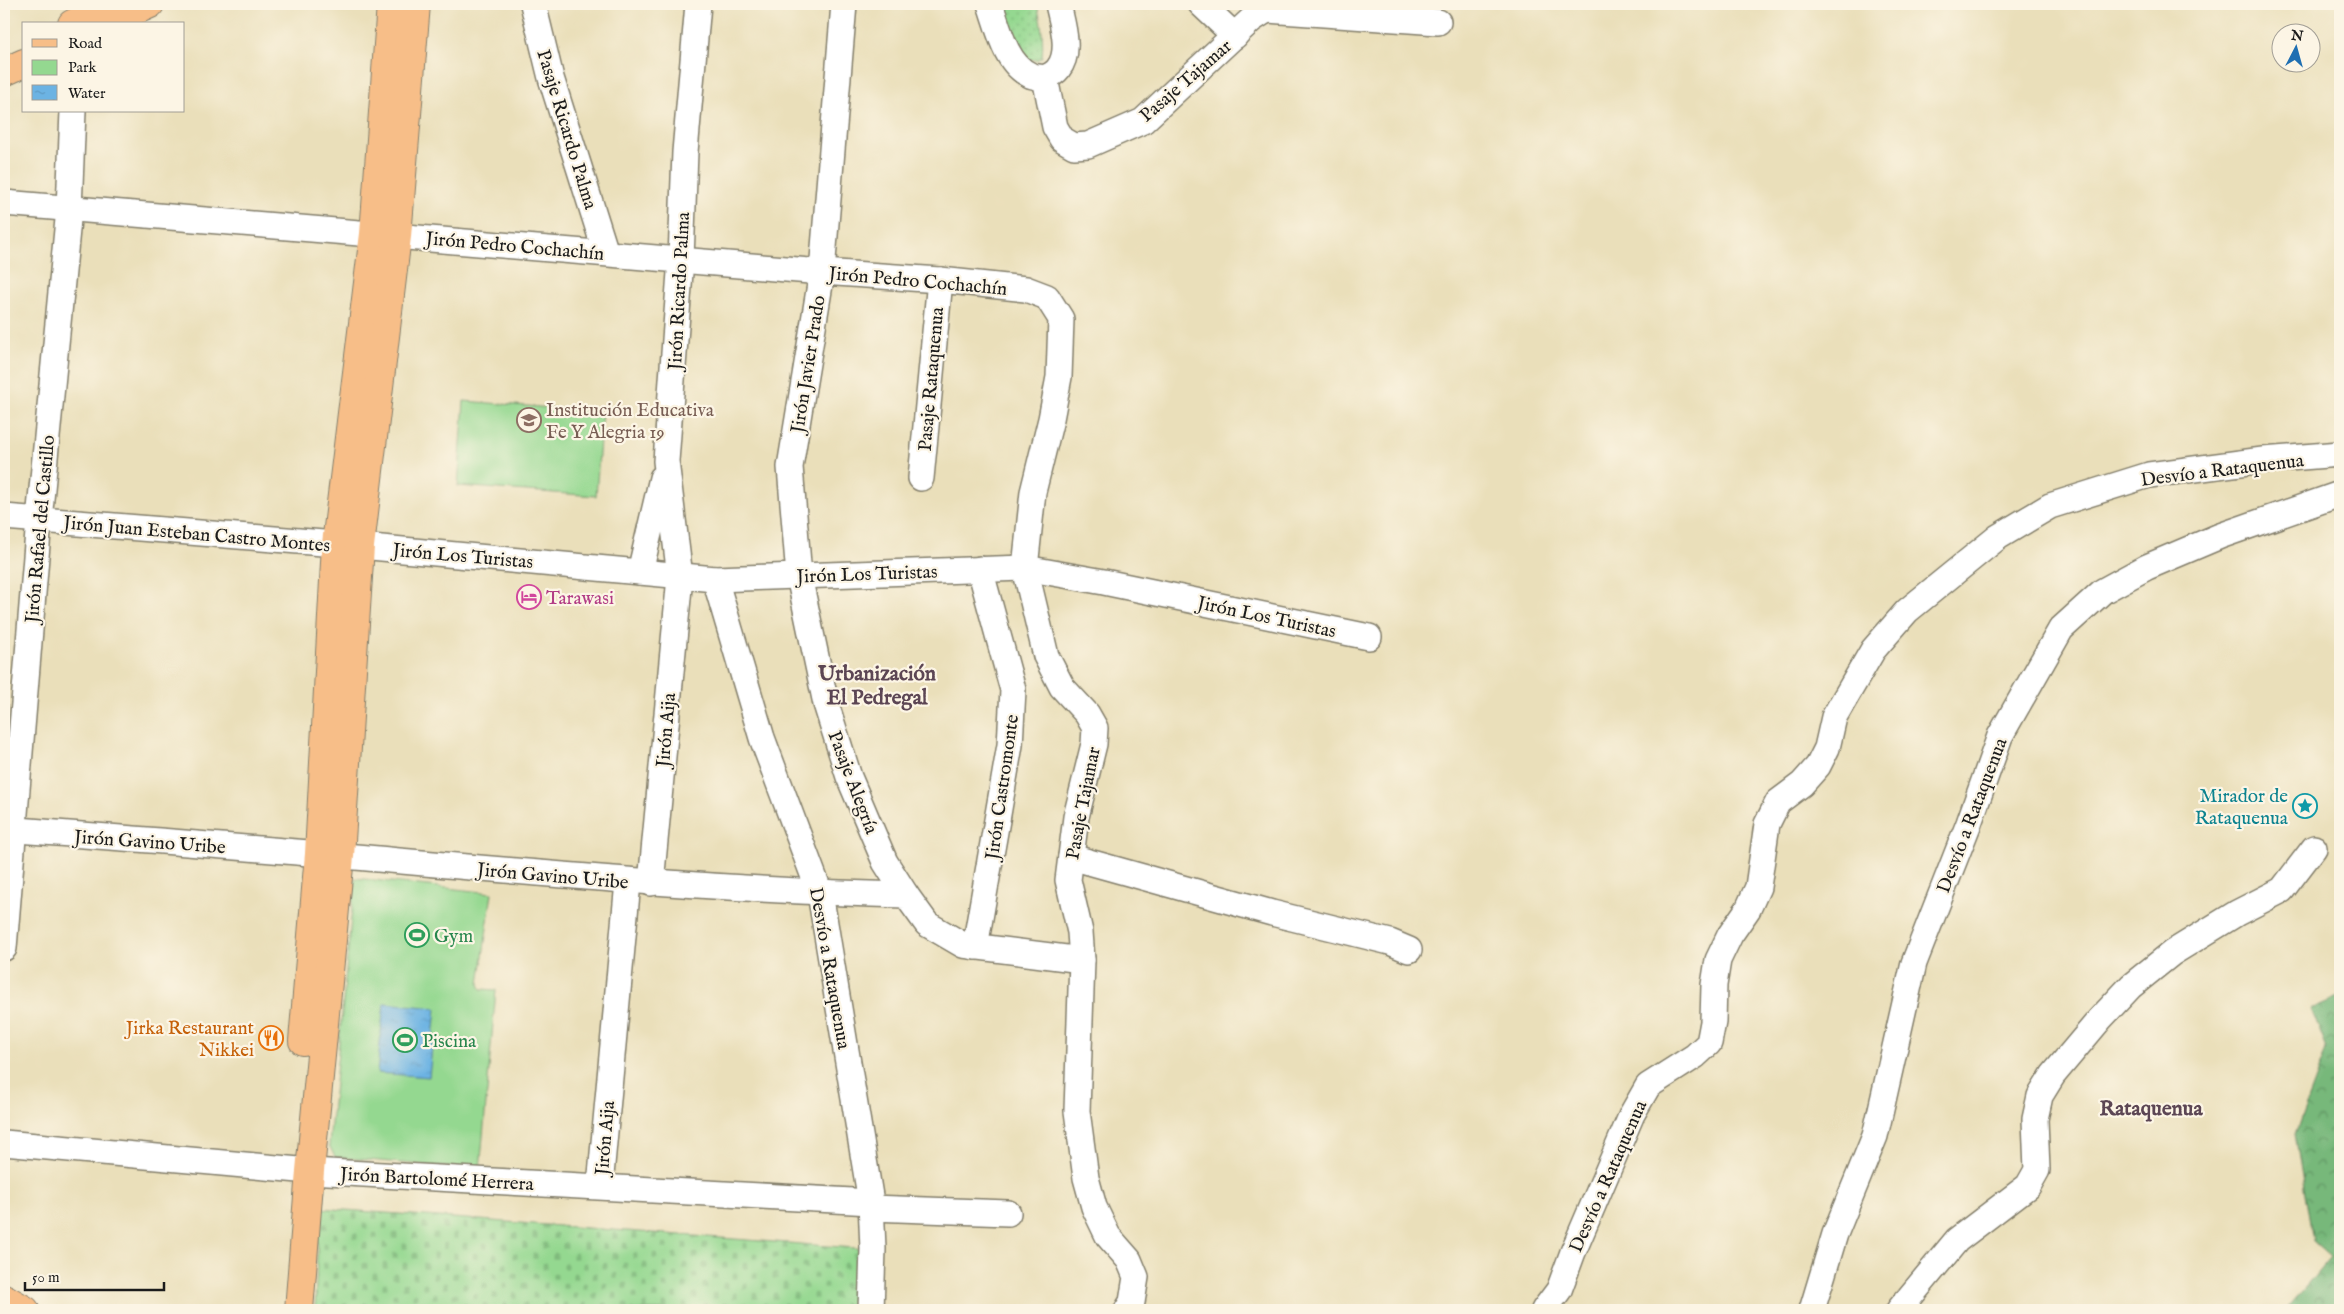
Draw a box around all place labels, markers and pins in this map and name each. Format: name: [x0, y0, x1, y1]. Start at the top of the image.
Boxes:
place label: Institución Educativa Fe Y Alegria 19: [546, 399, 715, 445]
school or university icon: Institución Educativa Fe Y Alegria 19: [516, 407, 542, 433]
hotel icon: Tarawasi: [516, 584, 542, 610]
place label: Tarawasi: [546, 587, 614, 611]
place label: Mirador de Rataquenua: [2195, 785, 2289, 831]
place icon: Mirador de Rataquenua: [2292, 793, 2318, 819]
sports icon: Gym: [404, 922, 430, 948]
place label: Gym: [434, 925, 473, 949]
place label: Jirka Restaurant Nikkei: [124, 1017, 254, 1063]
restaurant icon: Jirka Restaurant Nikkei: [258, 1025, 284, 1051]
sports icon: Piscina: [392, 1027, 418, 1053]
place label: Piscina: [422, 1030, 477, 1054]

